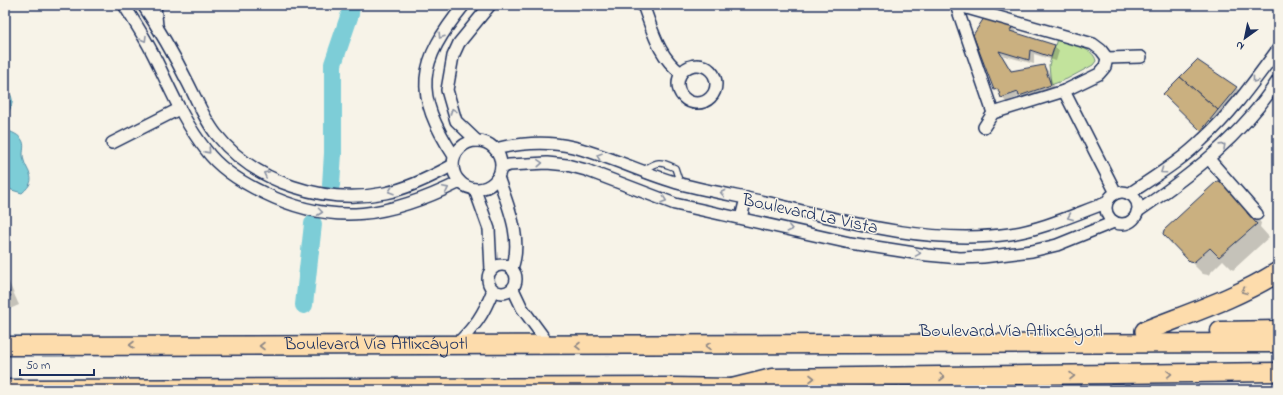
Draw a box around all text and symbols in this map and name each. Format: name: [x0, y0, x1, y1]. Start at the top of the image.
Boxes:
north arrow: [1225, 18, 1265, 58]
one-way arrow: [438, 32, 445, 39]
one-way arrow: [140, 35, 147, 42]
text: N: [1233, 37, 1248, 54]
one-way arrow: [1252, 76, 1259, 83]
one-way arrow: [449, 108, 457, 115]
one-way arrow: [1218, 143, 1226, 151]
one-way arrow: [203, 147, 210, 154]
one-way arrow: [595, 152, 602, 161]
one-way arrow: [537, 159, 543, 168]
one-way arrow: [1160, 166, 1167, 174]
one-way arrow: [262, 171, 270, 179]
one-way arrow: [388, 186, 395, 195]
one-way arrow: [441, 186, 449, 194]
street label: Boulevard La Vista: [739, 188, 880, 242]
one-way arrow: [720, 189, 726, 197]
one-way arrow: [660, 195, 667, 204]
one-way arrow: [317, 208, 323, 217]
one-way arrow: [1067, 212, 1075, 220]
one-way arrow: [787, 225, 793, 233]
one-way arrow: [915, 249, 921, 257]
one-way arrow: [1241, 286, 1249, 294]
street label: Boulevard Vía Atlixcáyotl: [918, 319, 1103, 345]
street label: Boulevard Vía Atlixcáyotl: [283, 332, 468, 358]
one-way arrow: [129, 341, 135, 349]
one-way arrow: [259, 342, 265, 350]
one-way arrow: [575, 342, 581, 350]
one-way arrow: [705, 342, 711, 350]
scale bar: [20, 351, 94, 377]
text: 50 m: [26, 357, 50, 375]
one-way arrow: [1166, 370, 1172, 379]
one-way arrow: [1069, 372, 1075, 380]
one-way arrow: [939, 373, 945, 381]
one-way arrow: [809, 374, 815, 382]

